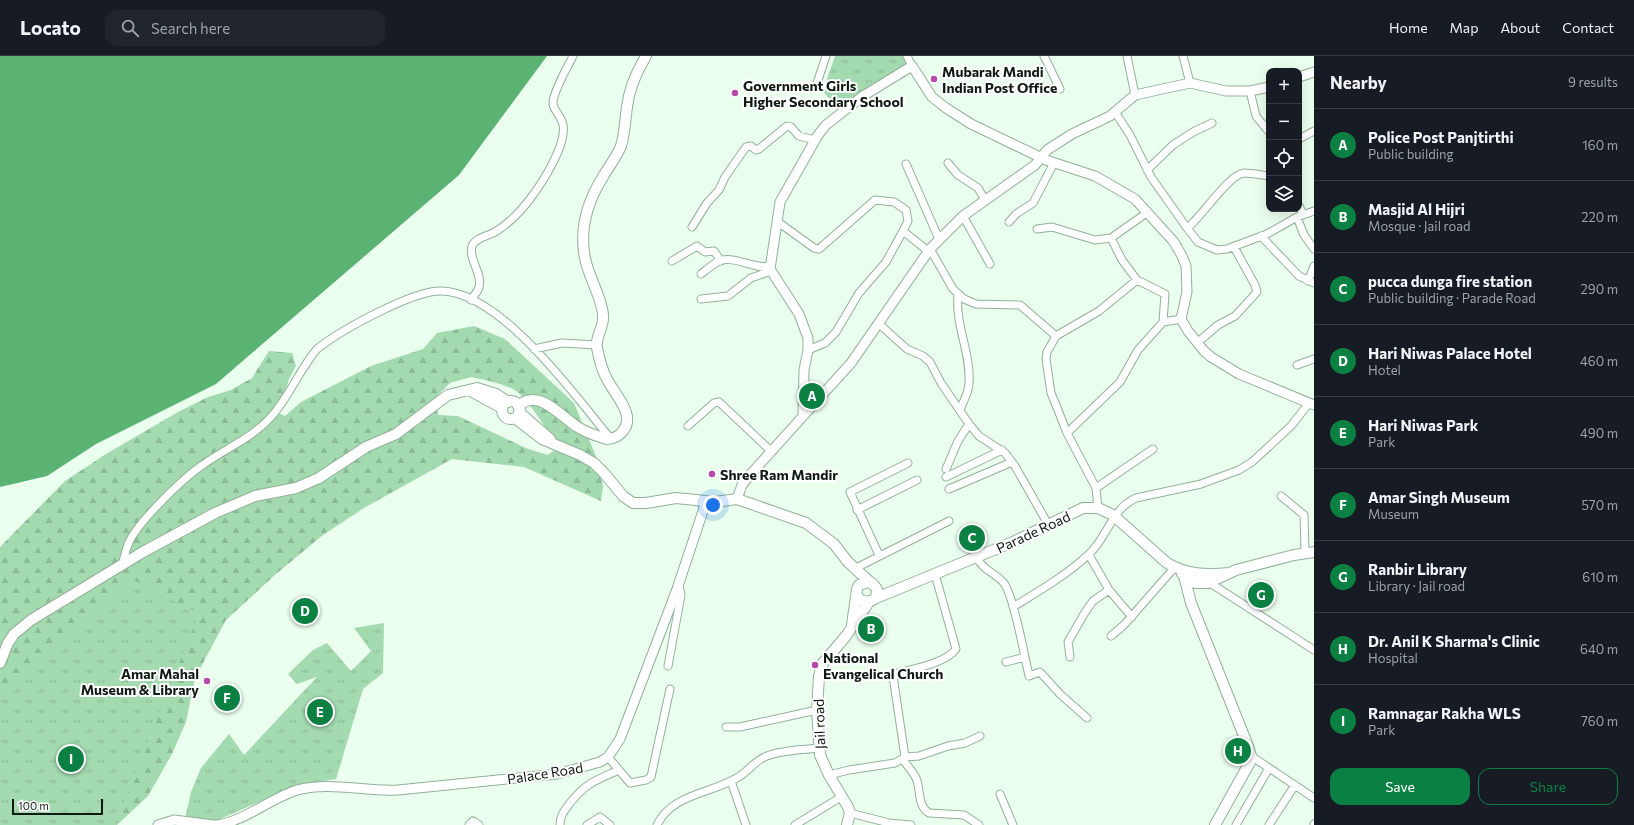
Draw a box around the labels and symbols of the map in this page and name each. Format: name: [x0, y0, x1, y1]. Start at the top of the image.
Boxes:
place label: Mubarak Mandi Indian Post Office: [942, 63, 1057, 96]
marker: Mubarak Mandi Indian Post Office: [929, 74, 939, 84]
place label: Government Girls Higher Secondary School: [743, 77, 904, 110]
marker: Government Girls Higher Secondary School: [730, 88, 740, 98]
pin: A: [799, 381, 825, 411]
place label: Shree Ram Mandir: [720, 466, 838, 483]
marker: Shree Ram Mandir: [707, 469, 717, 479]
your location: [703, 495, 723, 515]
street label: Parade Road: [993, 507, 1073, 557]
pin: C: [959, 523, 985, 553]
pin: G: [1248, 580, 1274, 610]
pin: D: [292, 596, 318, 626]
pin: B: [858, 614, 884, 644]
place label: National Evangelical Church: [823, 649, 943, 682]
marker: National Evangelical Church: [810, 660, 820, 670]
place label: Amar Mahal Museum & Library: [81, 665, 199, 698]
marker: Amar Mahal Museum & Library: [202, 676, 212, 686]
pin: F: [214, 683, 240, 713]
pin: E: [307, 697, 333, 727]
street label: Jail road: [810, 699, 828, 749]
pin: H: [1225, 736, 1251, 766]
pin: I: [58, 744, 84, 774]
street label: Palace Road: [506, 759, 584, 787]
scale bar: [12, 797, 103, 816]

